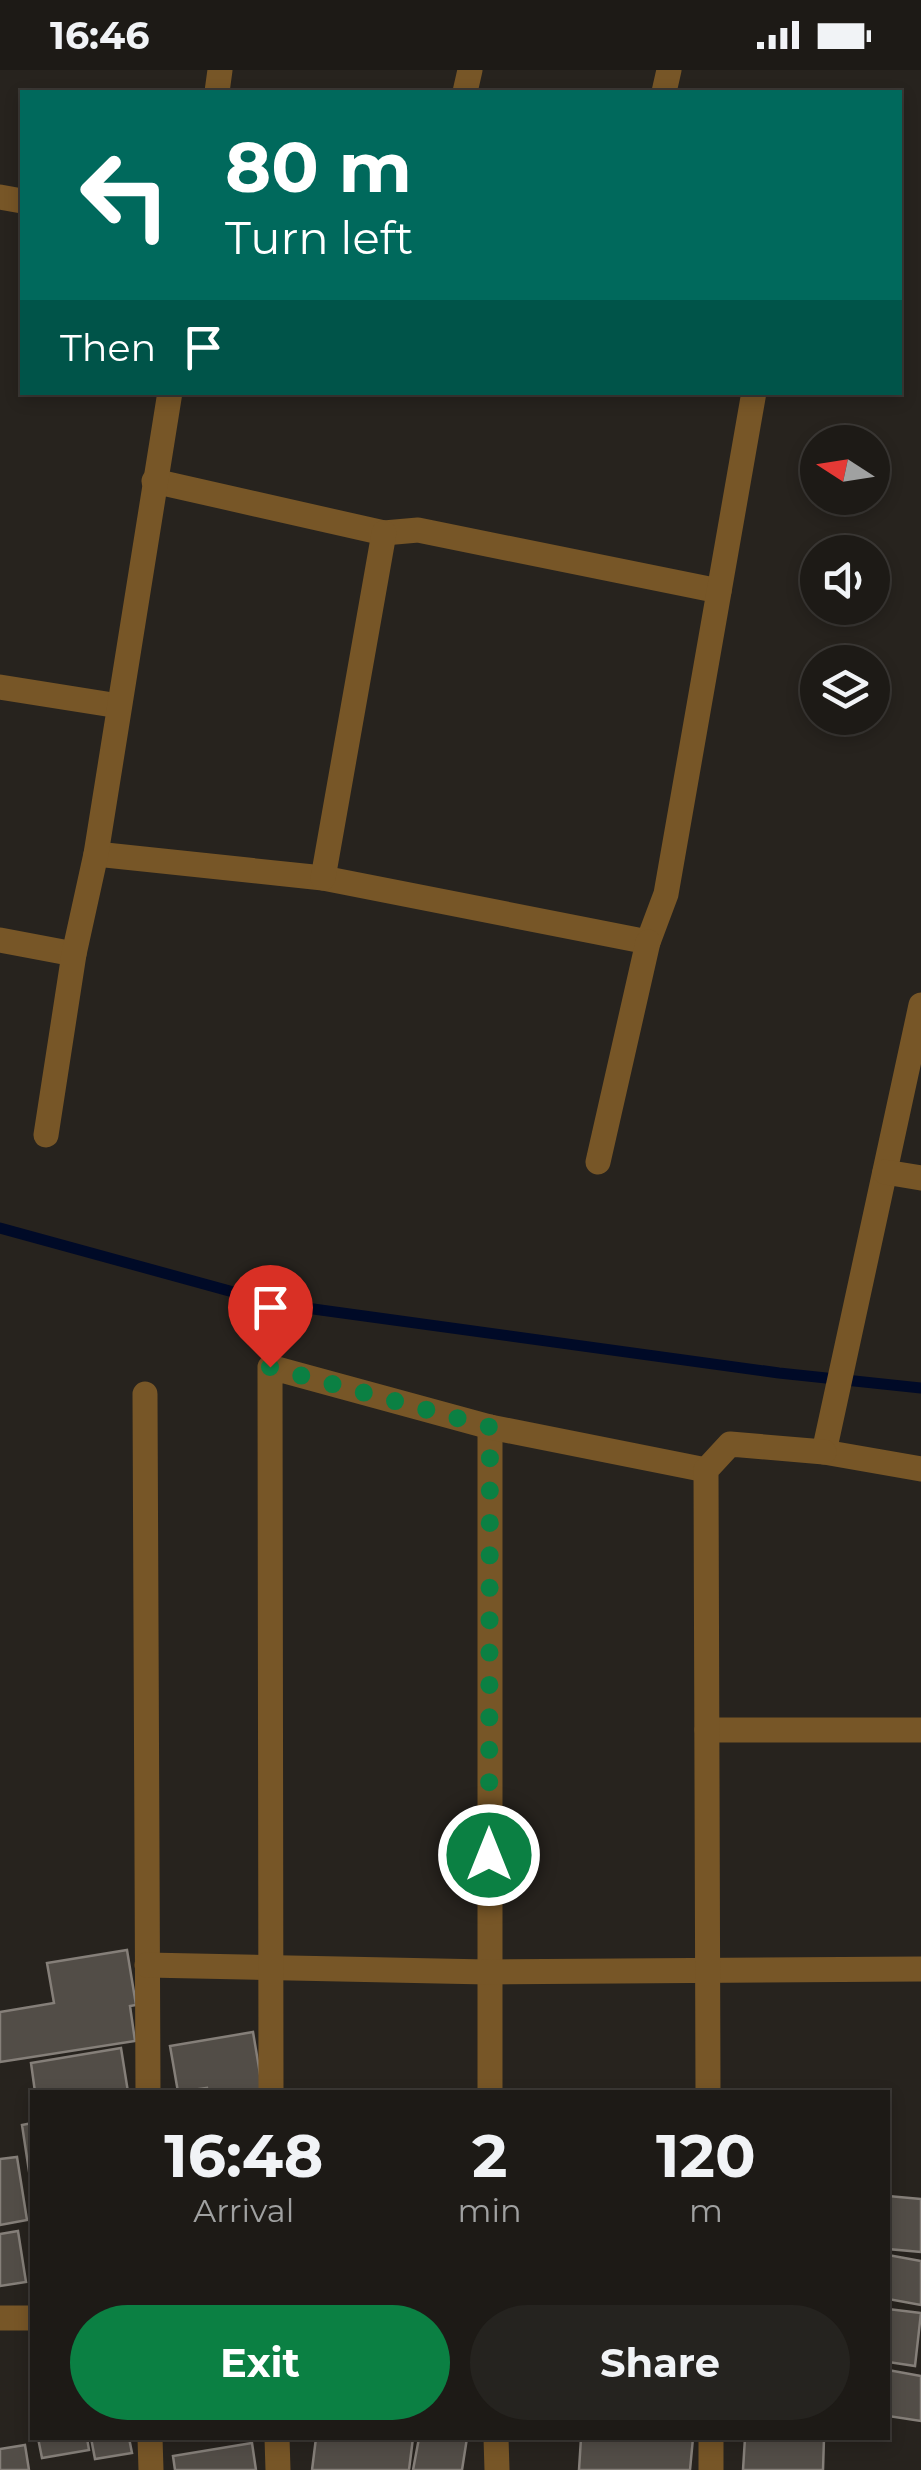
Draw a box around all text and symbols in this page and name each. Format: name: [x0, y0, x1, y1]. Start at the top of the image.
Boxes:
text: 16:46: [50, 12, 149, 59]
text: 80 m: [225, 124, 412, 210]
icon: left: [60, 130, 190, 260]
text: Turn left: [225, 210, 413, 265]
icon: arrive: [176, 320, 231, 375]
text: Then: [60, 324, 156, 371]
north arrow: [800, 425, 890, 515]
map controls: [800, 425, 890, 735]
button: sound: [800, 535, 890, 625]
button: layers: [800, 645, 890, 735]
pin: [228, 1265, 313, 1368]
icon: arrive: [243, 1280, 298, 1335]
position arrow: [437, 1803, 541, 1907]
text: 16:48: [164, 2119, 323, 2192]
text: 2: [472, 2119, 507, 2192]
text: 120: [656, 2119, 756, 2192]
text: Arrival: [193, 2191, 294, 2230]
text: min: [458, 2191, 522, 2230]
text: m: [689, 2191, 723, 2230]
button: Exit: [70, 2305, 450, 2420]
button: Share: [470, 2305, 850, 2420]

